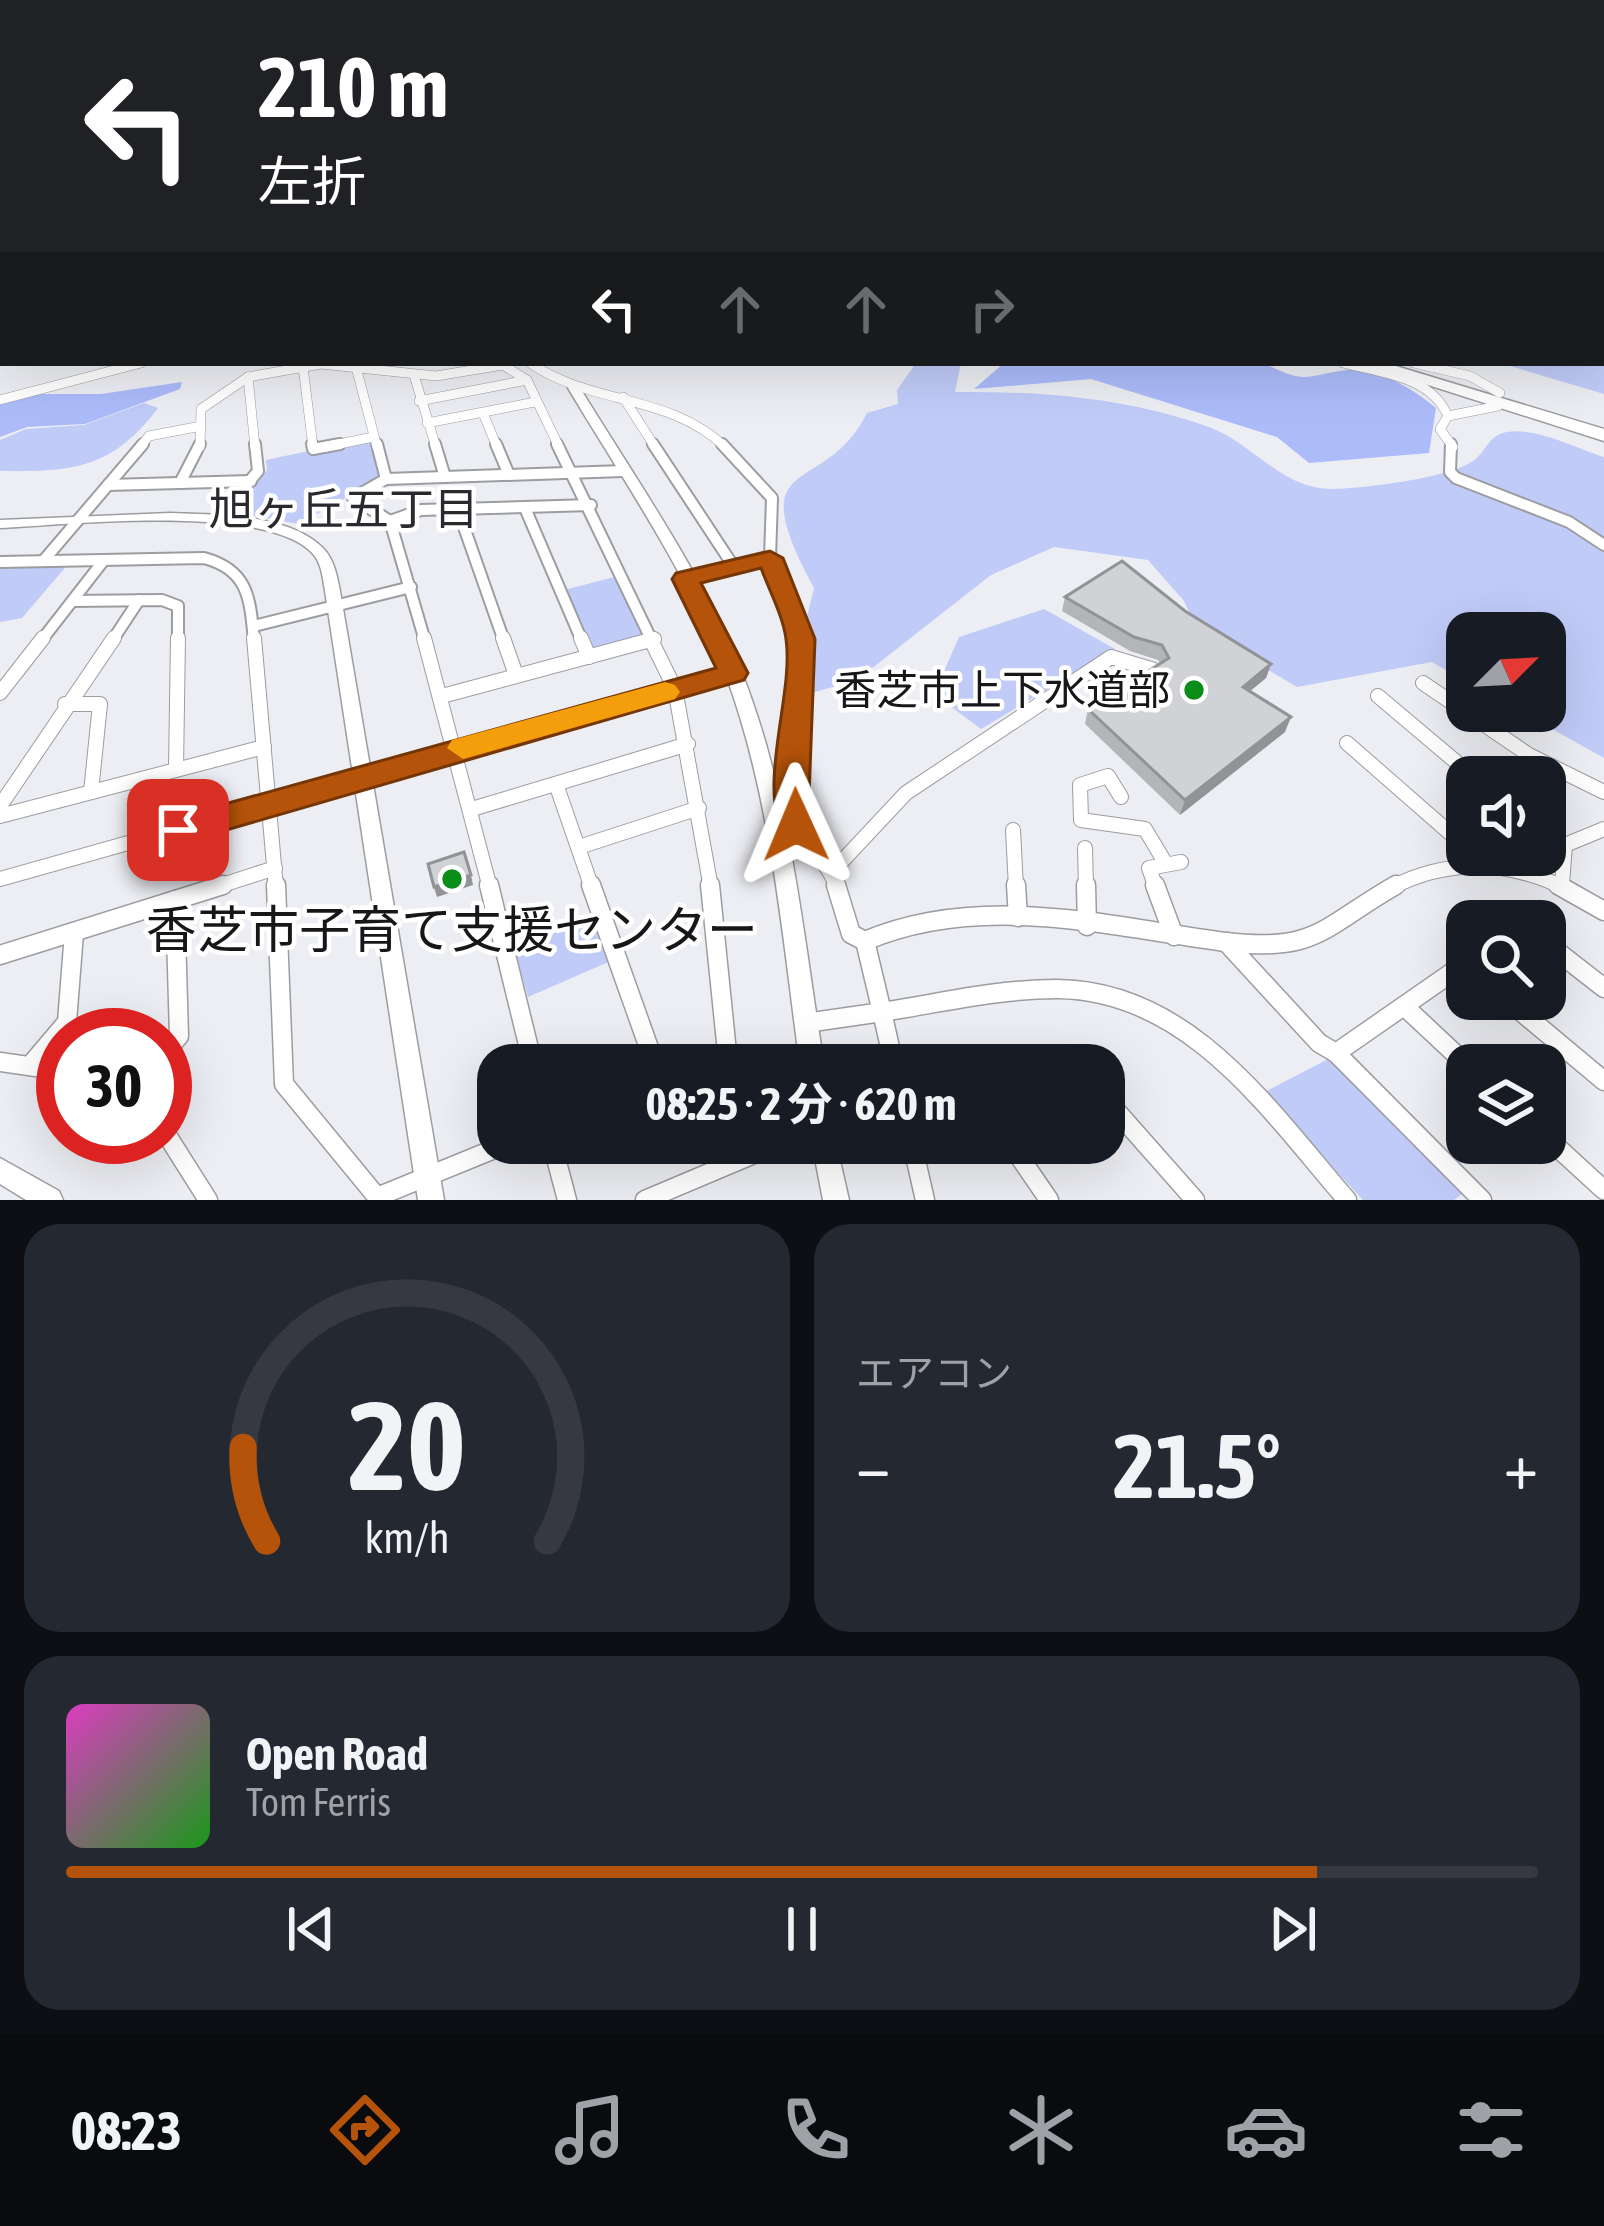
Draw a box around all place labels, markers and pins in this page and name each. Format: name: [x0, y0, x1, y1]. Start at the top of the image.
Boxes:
place label: 香芝市上下水道部: [834, 666, 1170, 714]
marker: 香芝市上下水道部: [1181, 677, 1207, 703]
pin: [127, 779, 229, 881]
marker: 香芝市子育て支援センター: [439, 866, 465, 892]
place label: 香芝市子育て支援センター: [146, 900, 758, 959]

